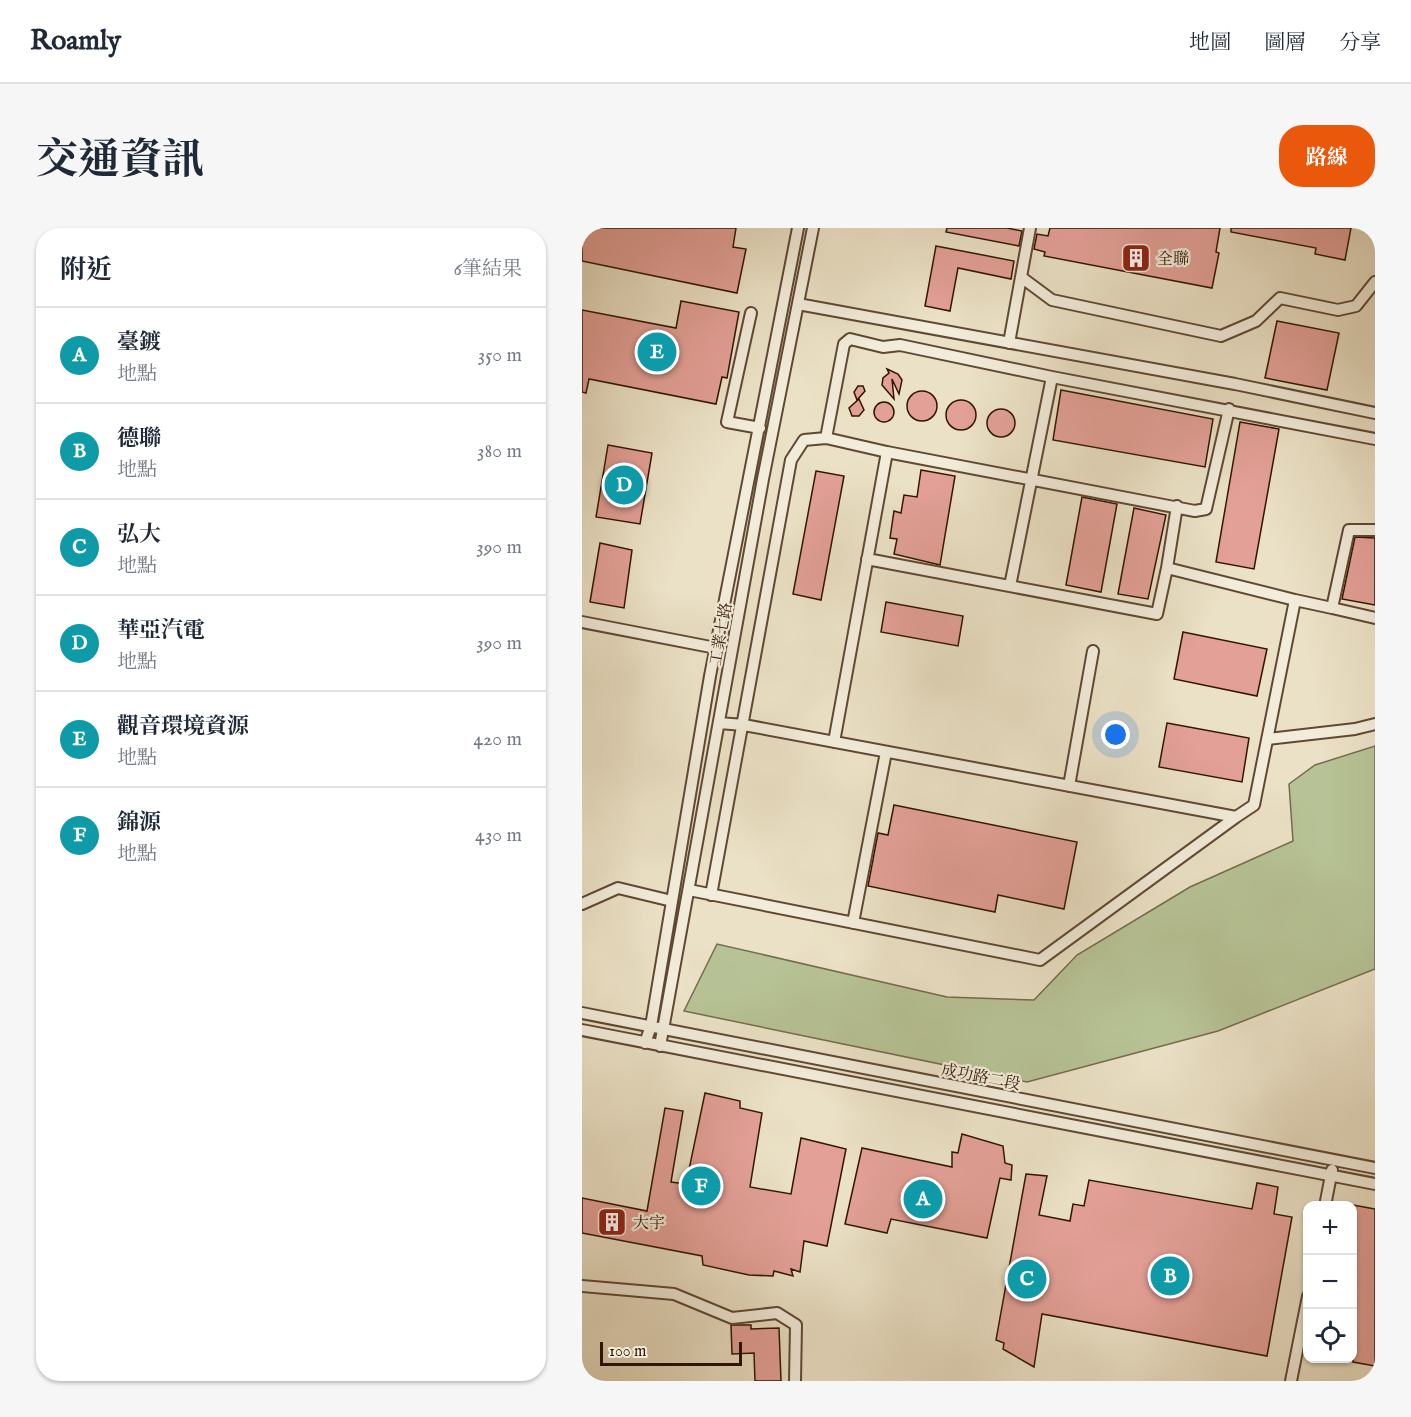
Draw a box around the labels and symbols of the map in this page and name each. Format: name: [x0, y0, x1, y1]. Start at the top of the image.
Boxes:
building icon: 全聯: [1120, 242, 1152, 274]
place label: 全聯: [1157, 250, 1189, 270]
pin: E: [638, 330, 676, 374]
pin: D: [604, 462, 644, 508]
street label: 工業七路: [707, 601, 737, 668]
your location: [1101, 720, 1130, 749]
street label: 成功路二段: [939, 1061, 1022, 1095]
pin: F: [682, 1164, 720, 1208]
pin: A: [904, 1176, 942, 1222]
building icon: 大宇: [596, 1206, 628, 1238]
place label: 大宇: [633, 1214, 665, 1234]
pin: B: [1150, 1254, 1190, 1298]
pin: C: [1008, 1256, 1046, 1302]
scale bar: [600, 1339, 742, 1366]

